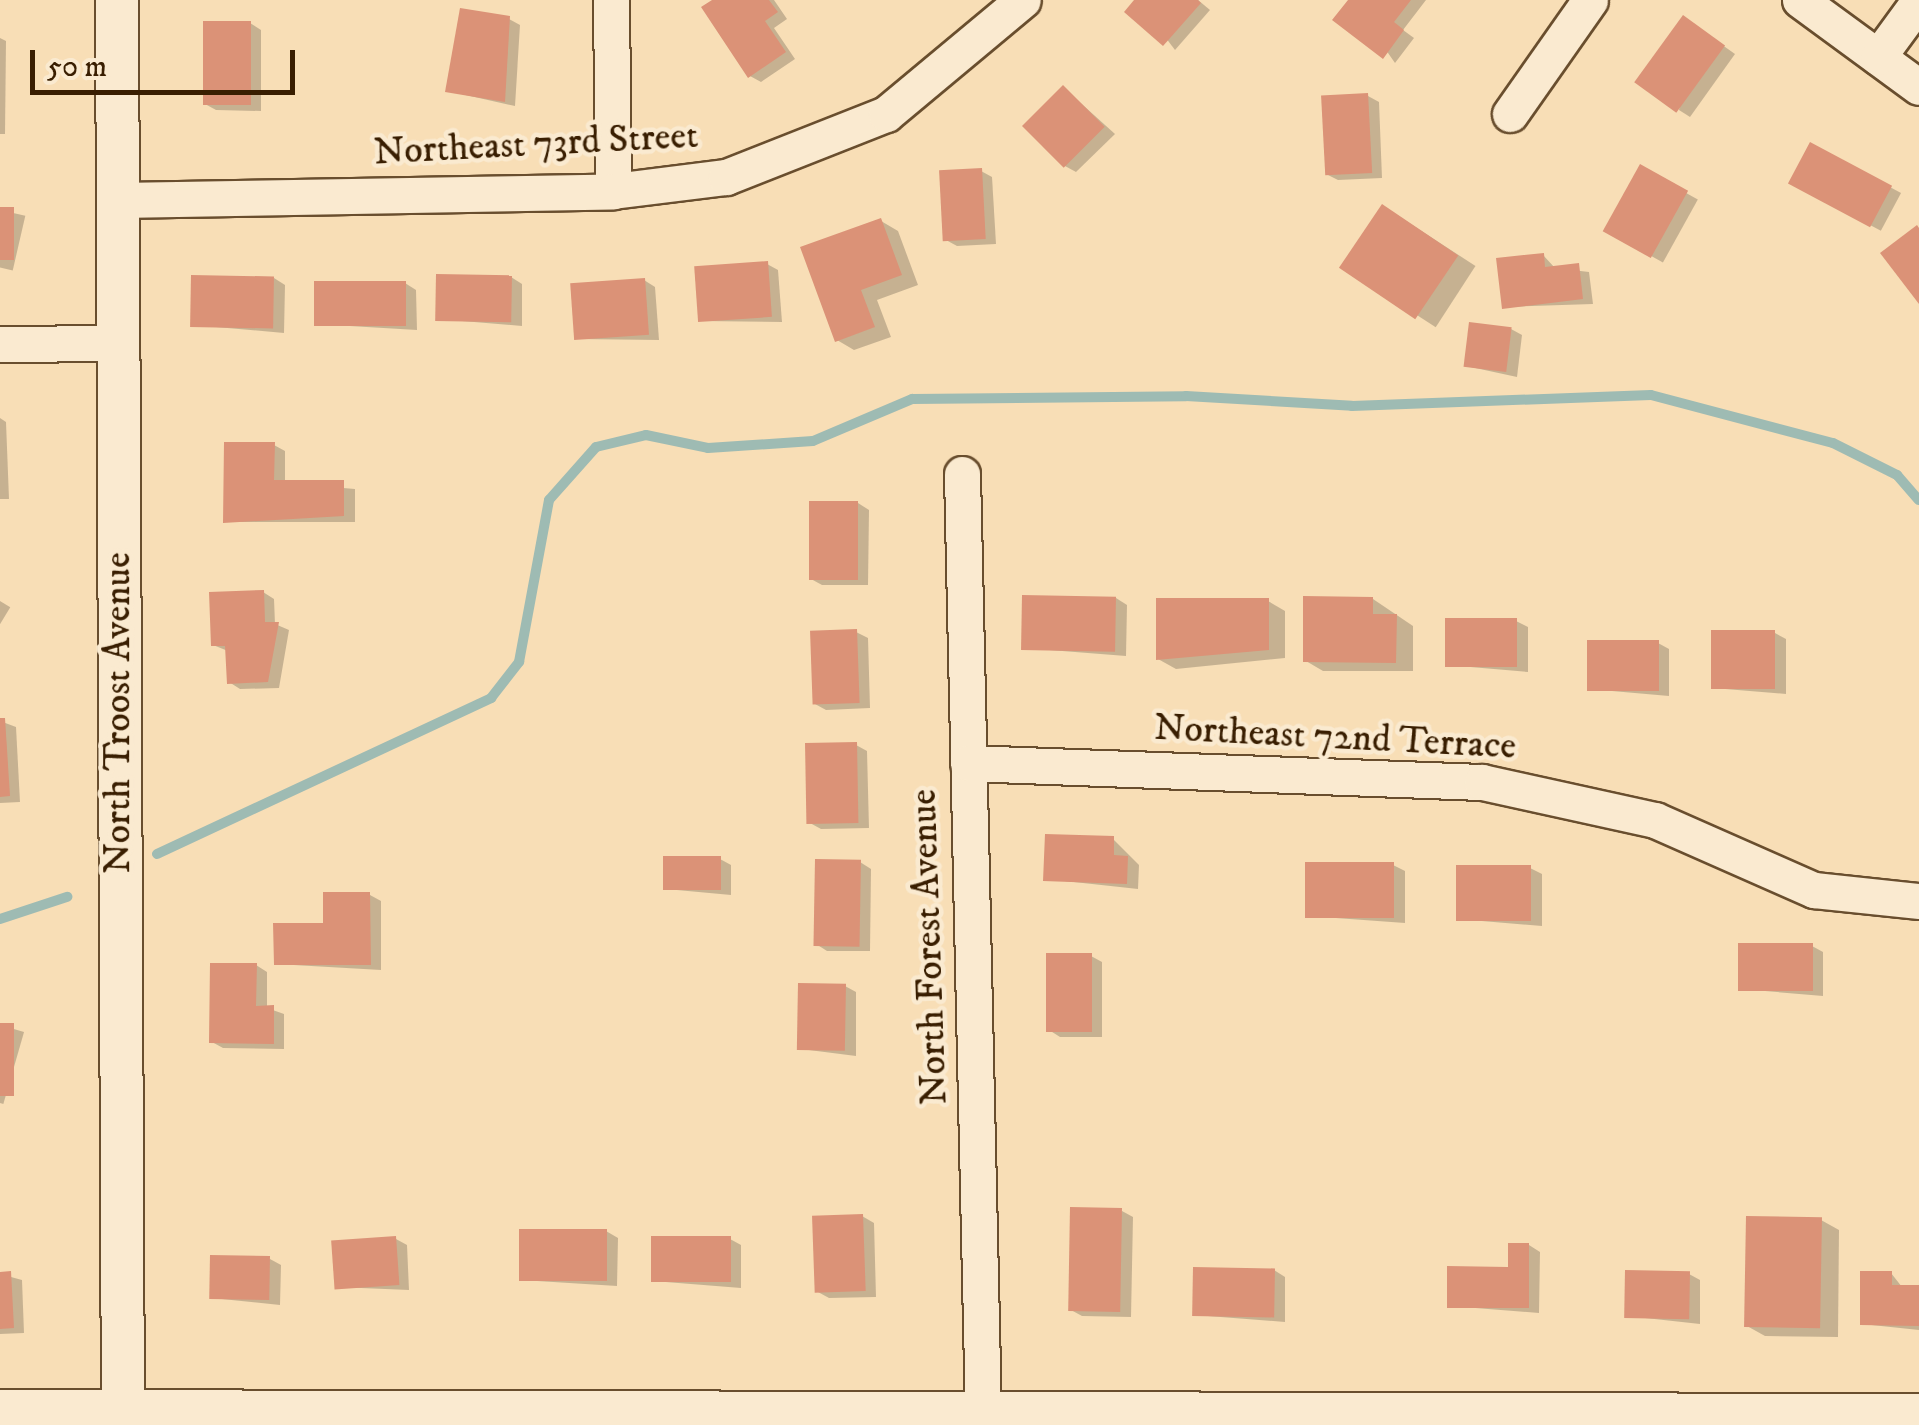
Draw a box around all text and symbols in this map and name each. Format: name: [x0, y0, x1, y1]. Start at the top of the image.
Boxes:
scale bar: [35, 30, 300, 92]
text: 50 m: [47, 49, 107, 86]
street label: Northeast 73rd Street: [373, 114, 699, 176]
street label: North Troost Avenue: [96, 552, 142, 874]
street label: Northeast 72nd Terrace: [1153, 706, 1517, 770]
street label: North Forest Avenue: [902, 788, 958, 1106]

